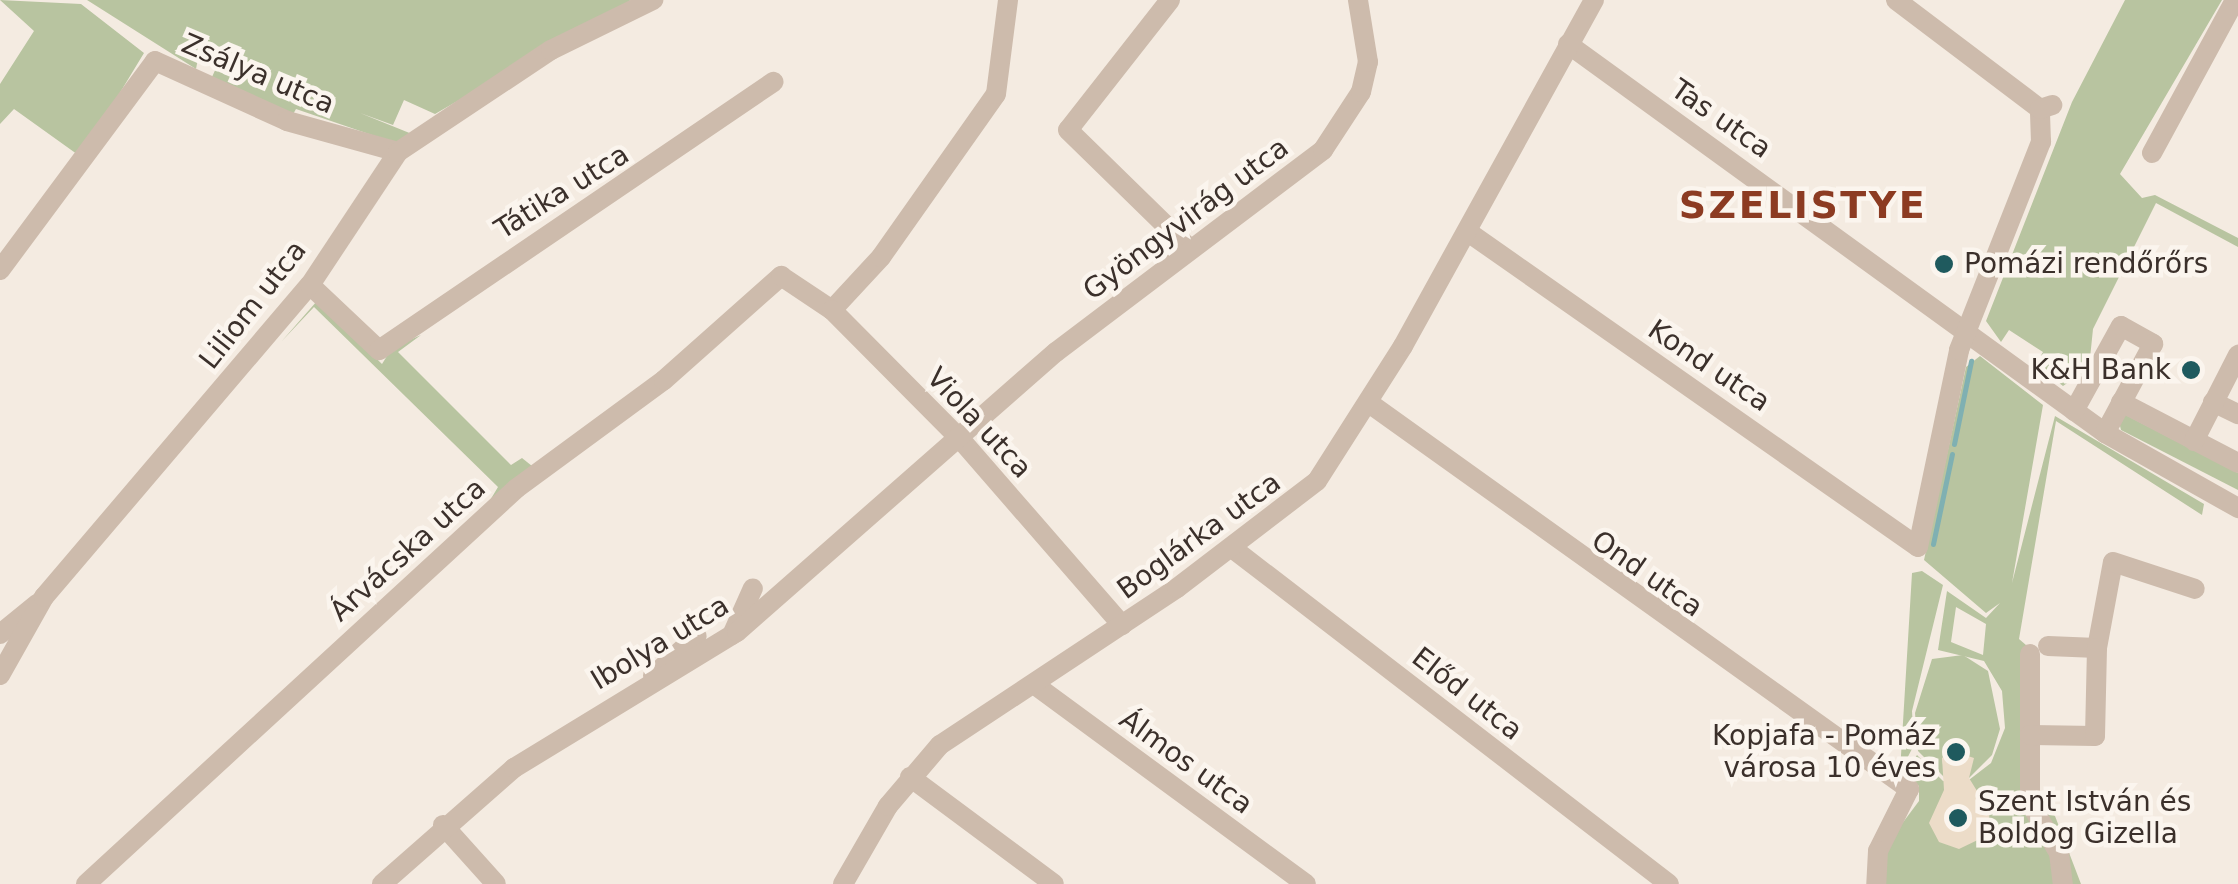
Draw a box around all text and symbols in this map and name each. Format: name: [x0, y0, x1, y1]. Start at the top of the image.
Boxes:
street label: Zsálya utca: [177, 27, 339, 121]
street label: Tas utca: [1665, 72, 1777, 166]
street label: Gyöngyvirág utca: [1077, 131, 1295, 307]
street label: Tátika utca: [489, 138, 635, 246]
district label: SZELISTYE: [1679, 183, 1927, 229]
street label: Liliom utca: [193, 234, 313, 376]
place label: Pomázi rendőrőrs: [1964, 247, 2208, 281]
marker: Pomázi rendőrőrs: [1933, 253, 1955, 275]
street label: Kond utca: [1642, 313, 1776, 419]
place label: K&H Bank: [2031, 353, 2171, 387]
marker: K&H Bank: [2180, 359, 2202, 381]
street label: Viola utca: [919, 361, 1039, 485]
street label: Boglárka utca: [1111, 466, 1287, 606]
street label: Árvácska utca: [323, 471, 493, 629]
street label: Ond utca: [1585, 524, 1709, 624]
street label: Ibolya utca: [585, 589, 735, 697]
street label: Előd utca: [1405, 641, 1529, 747]
street label: Álmos utca: [1113, 703, 1259, 821]
place label: Kopjafa - Pomáz városa 10 éves: [1712, 719, 1936, 785]
marker: Kopjafa - Pomáz városa 10 éves: [1945, 741, 1967, 763]
place label: Szent István és Boldog Gizella: [1978, 785, 2191, 851]
marker: Szent István és Boldog Gizella: [1947, 807, 1969, 829]

